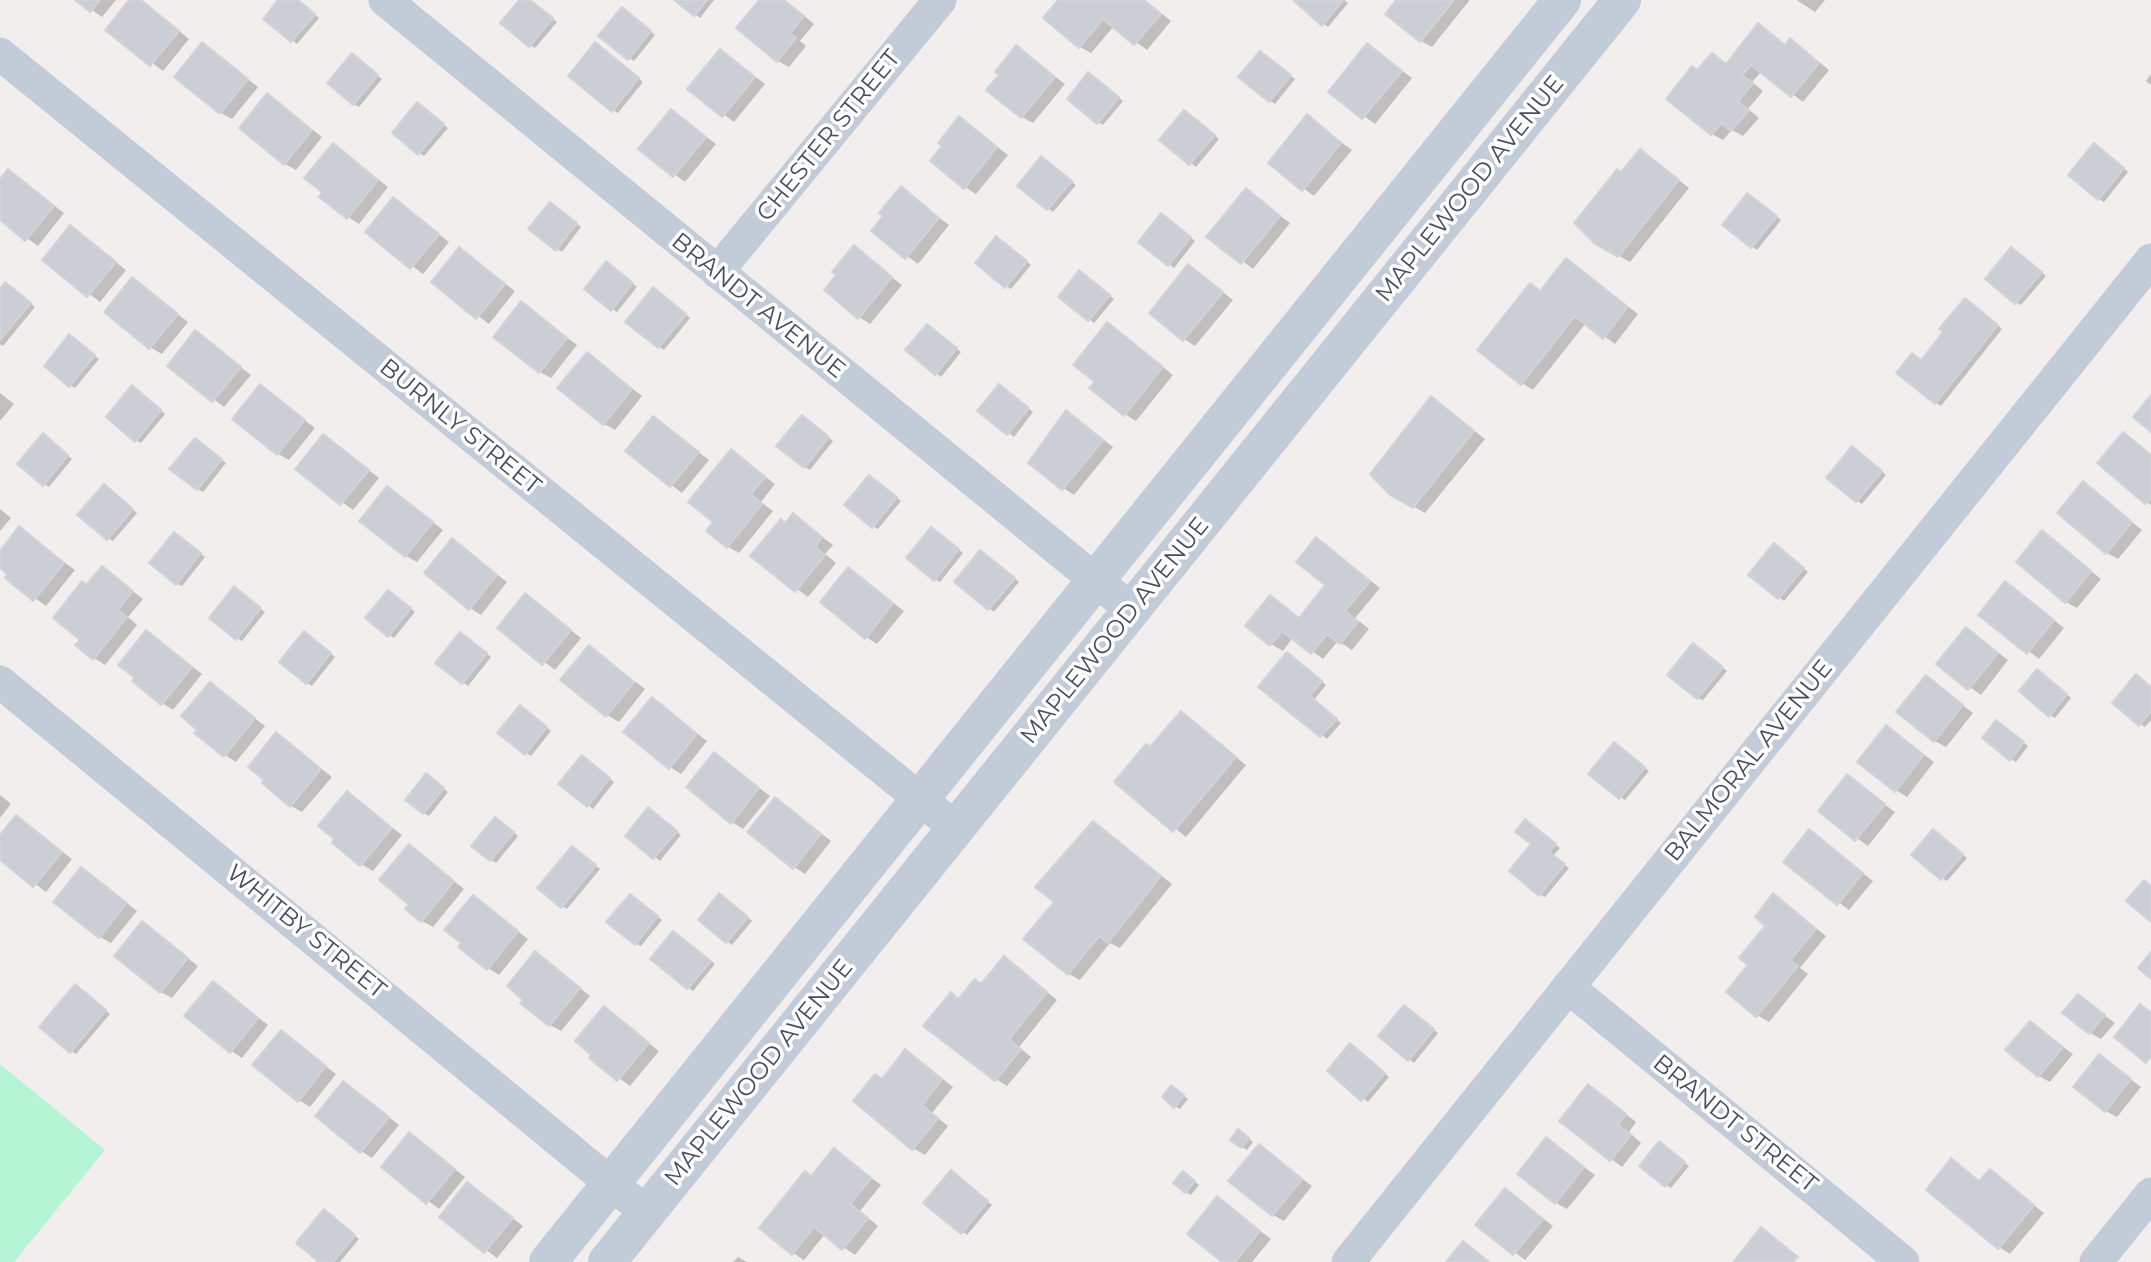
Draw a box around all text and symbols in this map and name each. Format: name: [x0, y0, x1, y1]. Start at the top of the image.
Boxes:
street label: CHESTER STREET: [751, 45, 907, 227]
street label: MAPLEWOOD AVENUE: [1370, 70, 1570, 308]
street label: BRANDT AVENUE: [665, 227, 851, 385]
street label: BURNLY STREET: [373, 353, 547, 501]
street label: MAPLEWOOD AVENUE: [1015, 512, 1215, 750]
street label: BALMORAL AVENUE: [1659, 655, 1839, 867]
street label: WHITBY STREET: [220, 859, 392, 1005]
street label: MAPLEWOOD AVENUE: [659, 954, 859, 1192]
street label: BRANDT STREET: [1647, 1049, 1823, 1199]

